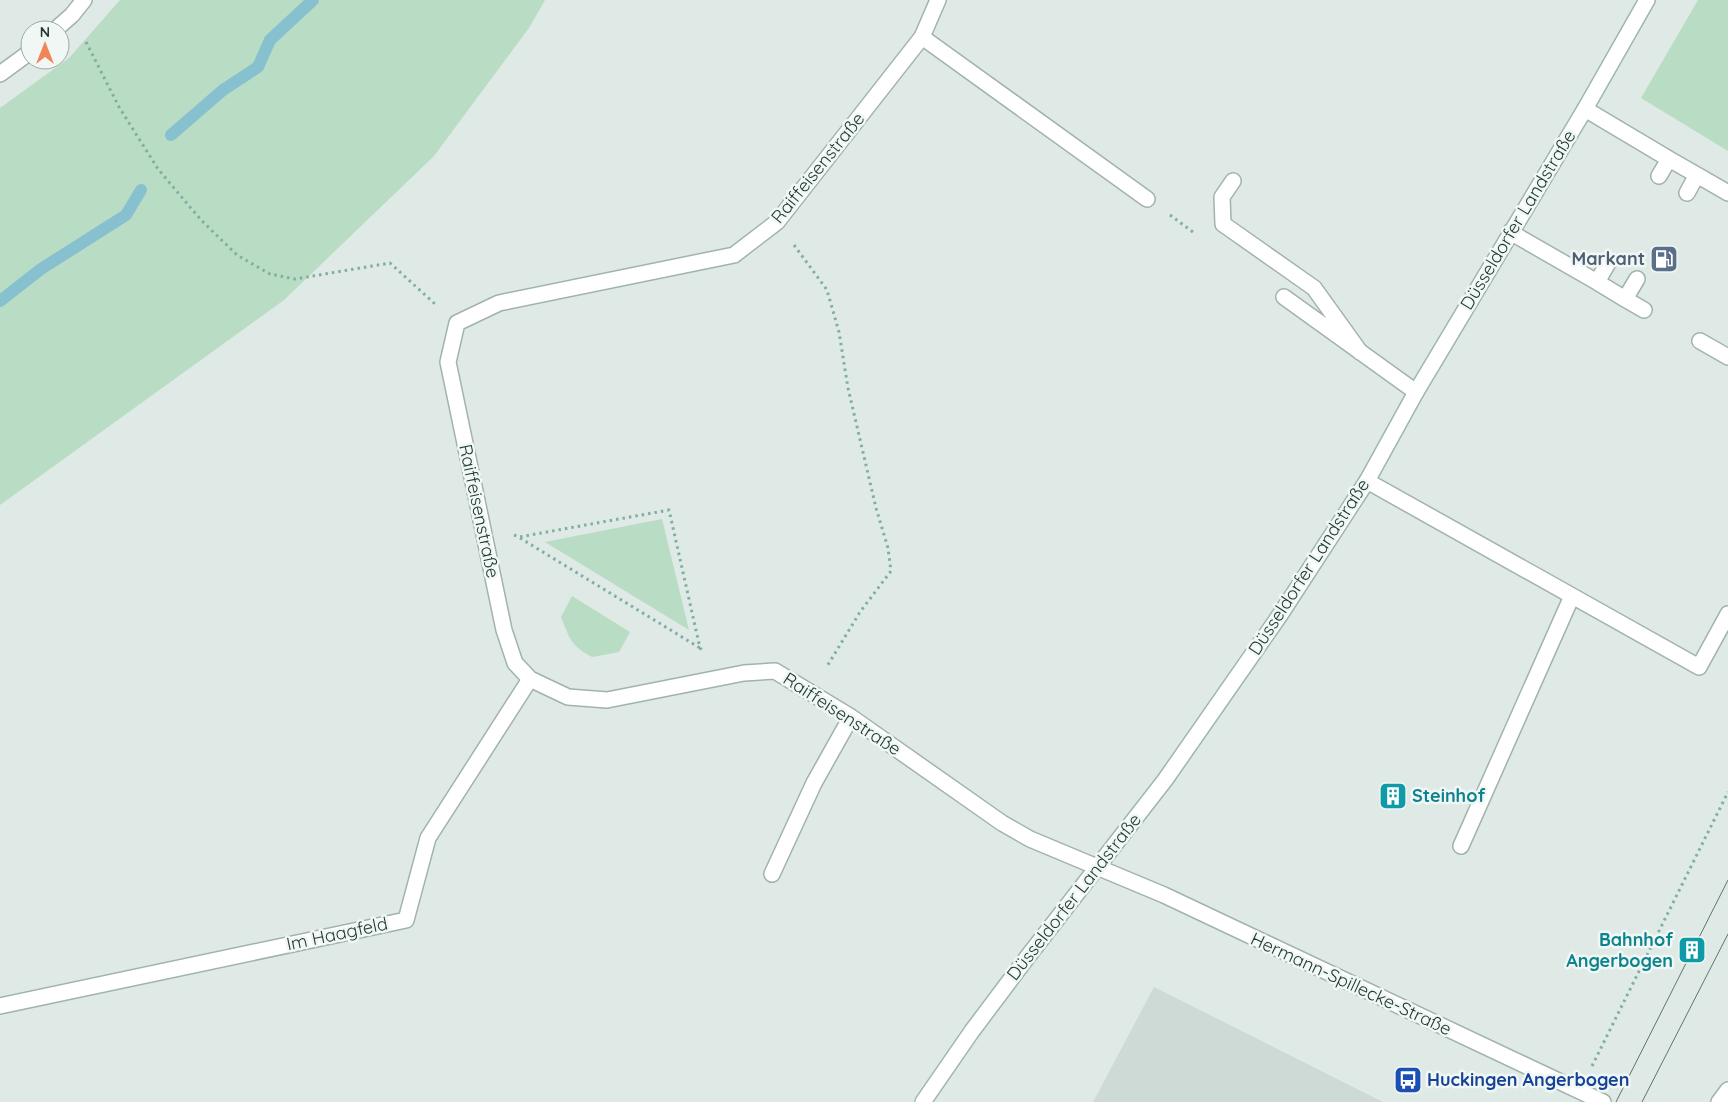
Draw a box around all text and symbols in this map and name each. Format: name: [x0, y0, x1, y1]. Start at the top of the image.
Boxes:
north arrow: [20, 20, 70, 70]
text: N: [40, 23, 50, 41]
street label: Raiffeisenstraße: [766, 108, 869, 228]
street label: Düsseldorfer Landstraße: [1455, 126, 1580, 314]
fuel station icon: Markant: [1649, 244, 1679, 274]
place label: Markant: [1572, 247, 1645, 270]
street label: Raiffeisenstraße: [454, 442, 505, 580]
street label: Düsseldorfer Landstraße: [1243, 474, 1374, 659]
street label: Raiffeisenstraße: [779, 667, 906, 760]
building icon: Steinhof: [1378, 781, 1408, 811]
place label: Steinhof: [1412, 784, 1485, 807]
street label: Düsseldorfer Landstraße: [1001, 809, 1146, 985]
street label: Im Haagfeld: [284, 912, 390, 955]
street label: Hermann-Spillecke-Straße: [1247, 927, 1455, 1040]
place label: Bahnhof Angerbogen: [1566, 928, 1673, 972]
building icon: Bahnhof Angerbogen: [1677, 935, 1707, 965]
bus stop icon: Huckingen Angerbogen: [1393, 1065, 1423, 1095]
place label: Huckingen Angerbogen: [1427, 1068, 1629, 1091]

